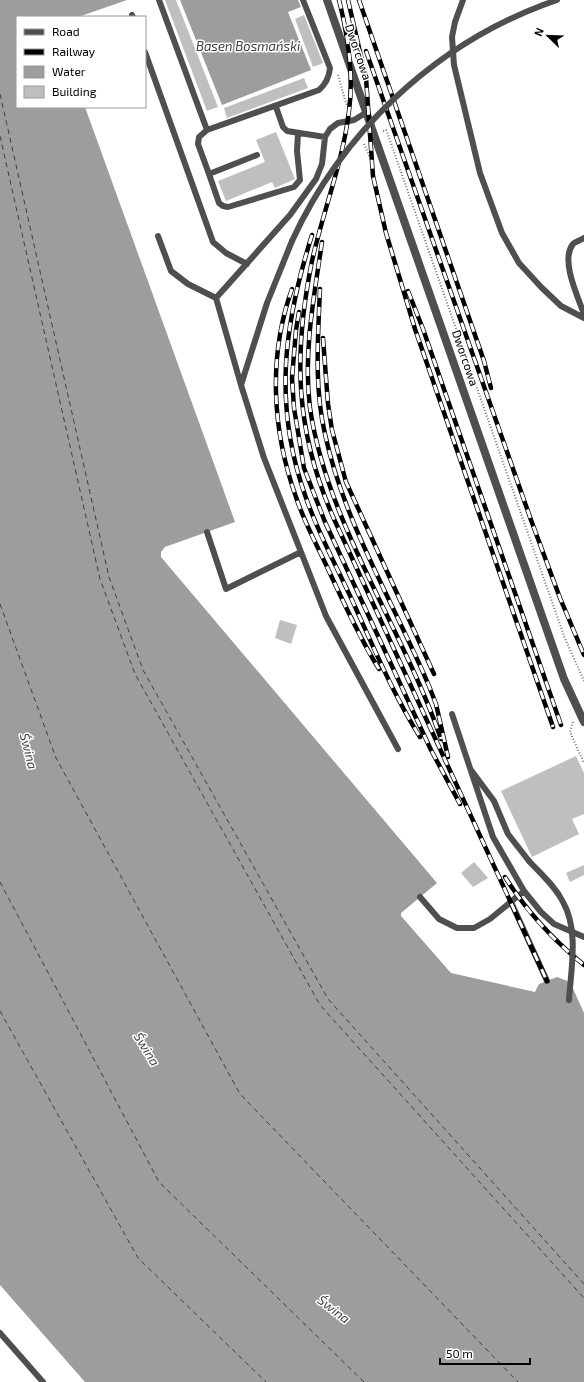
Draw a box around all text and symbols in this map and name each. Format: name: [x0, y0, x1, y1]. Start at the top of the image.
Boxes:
legend: [16, 16, 146, 108]
north arrow: [528, 16, 568, 56]
street label: Dworcowa: [343, 22, 375, 82]
text: Road: [52, 24, 80, 38]
text: N: [531, 26, 546, 38]
water label: Basen Bosmański: [196, 38, 300, 54]
text: Railway: [52, 44, 96, 58]
text: Water: [52, 64, 86, 78]
text: Building: [52, 84, 97, 98]
street label: Dworcowa: [450, 328, 482, 388]
water label: Świna: [17, 731, 41, 771]
water label: Świna: [131, 1029, 163, 1069]
water label: Świna: [315, 1291, 353, 1327]
scale bar: [440, 1340, 530, 1366]
text: 50 m: [446, 1346, 473, 1360]

